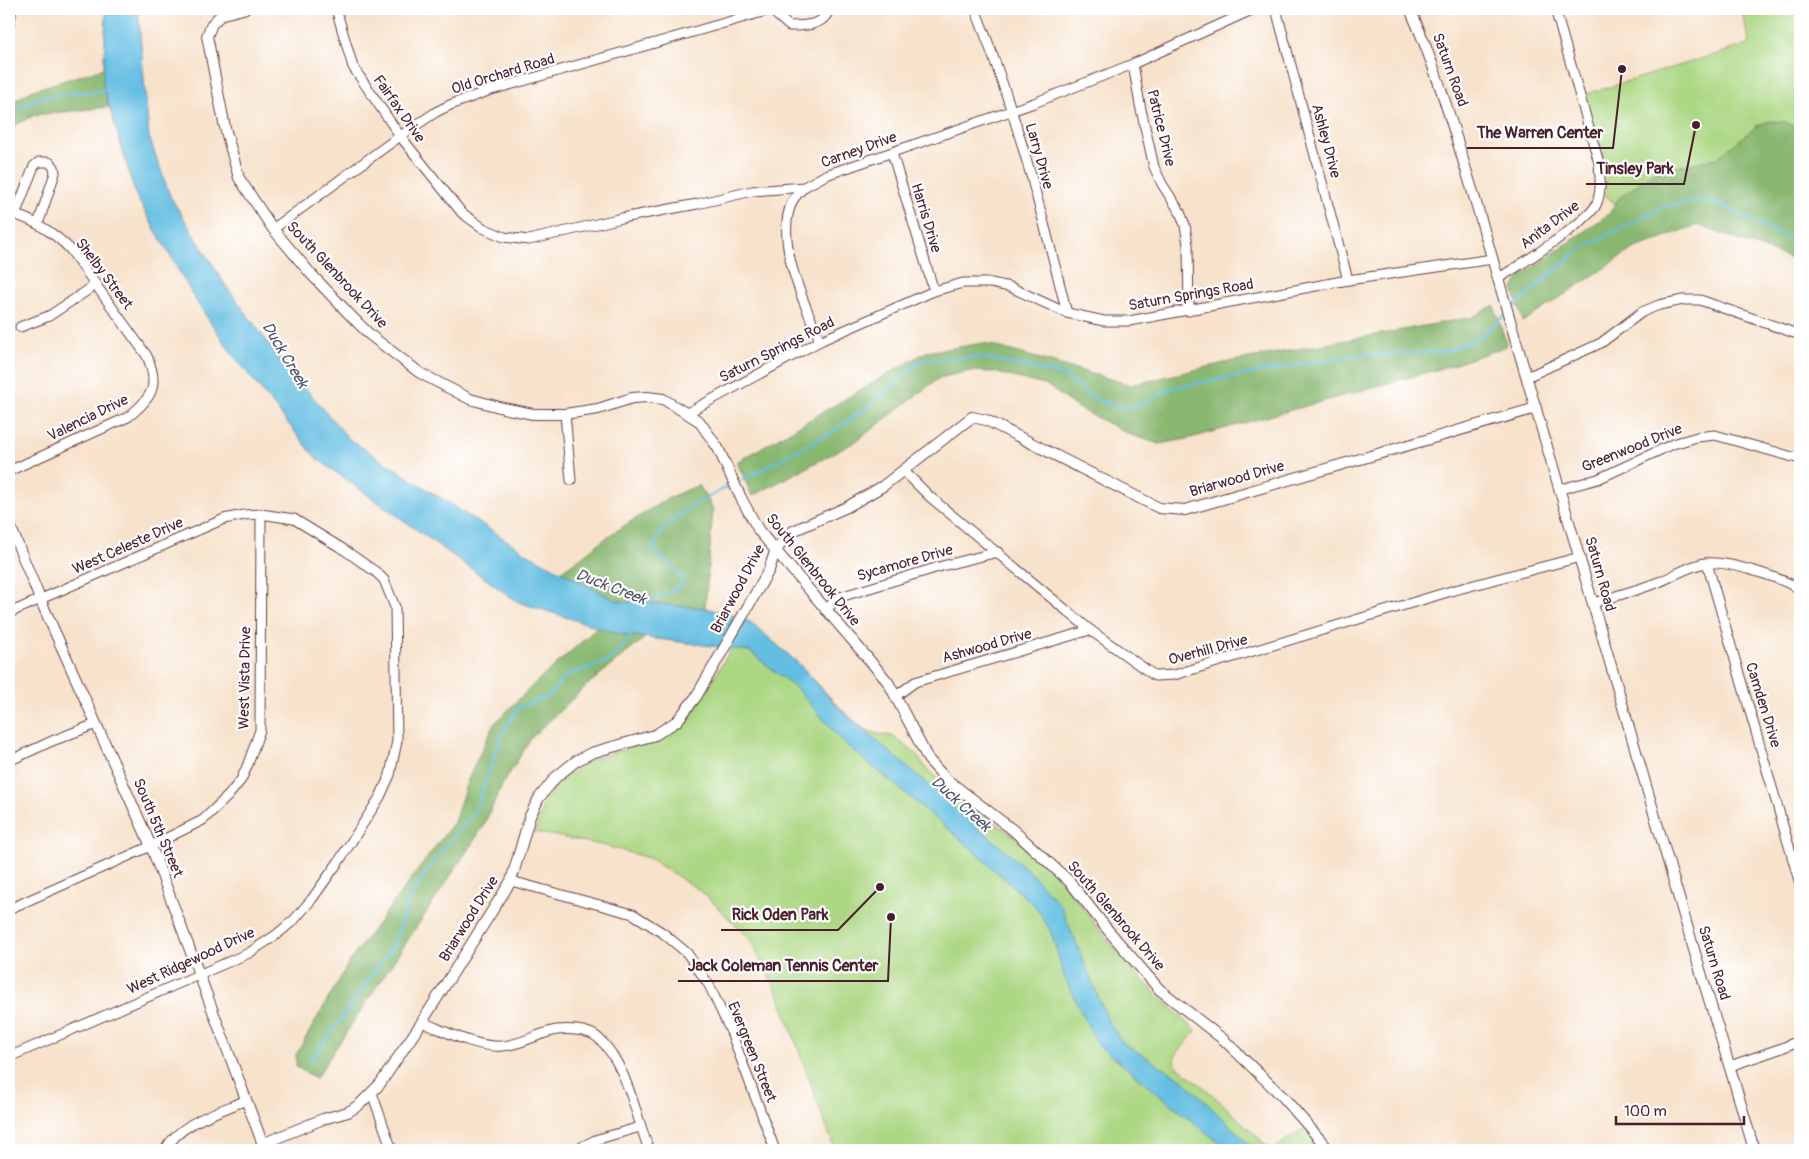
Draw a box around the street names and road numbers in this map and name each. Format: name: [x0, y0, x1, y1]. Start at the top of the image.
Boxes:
street label: Saturn Road: [1428, 31, 1472, 109]
street label: Old Orchard Road: [449, 49, 557, 99]
street label: Fairfax Drive: [369, 71, 430, 147]
street label: Patrice Drive: [1142, 88, 1180, 169]
street label: Ashley Drive: [1307, 102, 1345, 181]
street label: Larry Drive: [1021, 121, 1058, 192]
street label: Carney Drive: [819, 127, 900, 172]
street label: Harris Drive: [906, 181, 946, 256]
street label: Anita Drive: [1517, 196, 1584, 253]
street label: South Glenbrook Drive: [282, 217, 392, 333]
street label: Shelby Street: [71, 235, 138, 314]
street label: Saturn Springs Road: [1127, 275, 1255, 315]
street label: Saturn Springs Road: [716, 313, 838, 387]
street label: Valencia Drive: [44, 390, 132, 446]
street label: Greenwood Drive: [1579, 419, 1686, 477]
street label: Briarwood Drive: [1187, 456, 1287, 502]
street label: South Glenbrook Drive: [762, 510, 865, 631]
street label: West Celeste Drive: [70, 513, 187, 579]
street label: Saturn Road: [1580, 534, 1620, 614]
street label: Sycamore Drive: [855, 540, 956, 586]
street label: Briarwood Drive: [707, 541, 770, 637]
street label: Ashwood Drive: [940, 624, 1035, 668]
street label: West Vista Drive: [235, 626, 255, 730]
street label: Overhill Drive: [1166, 630, 1250, 670]
street label: Camden Drive: [1741, 660, 1785, 750]
street label: South 5th Street: [129, 776, 188, 881]
street label: South Glenbrook Drive: [1063, 857, 1169, 975]
street label: Briarwood Drive: [435, 872, 503, 965]
street label: West Ridgewood Drive: [124, 923, 258, 999]
street label: Saturn Road: [1694, 923, 1734, 1003]
street label: Evergreen Street: [723, 999, 781, 1106]

